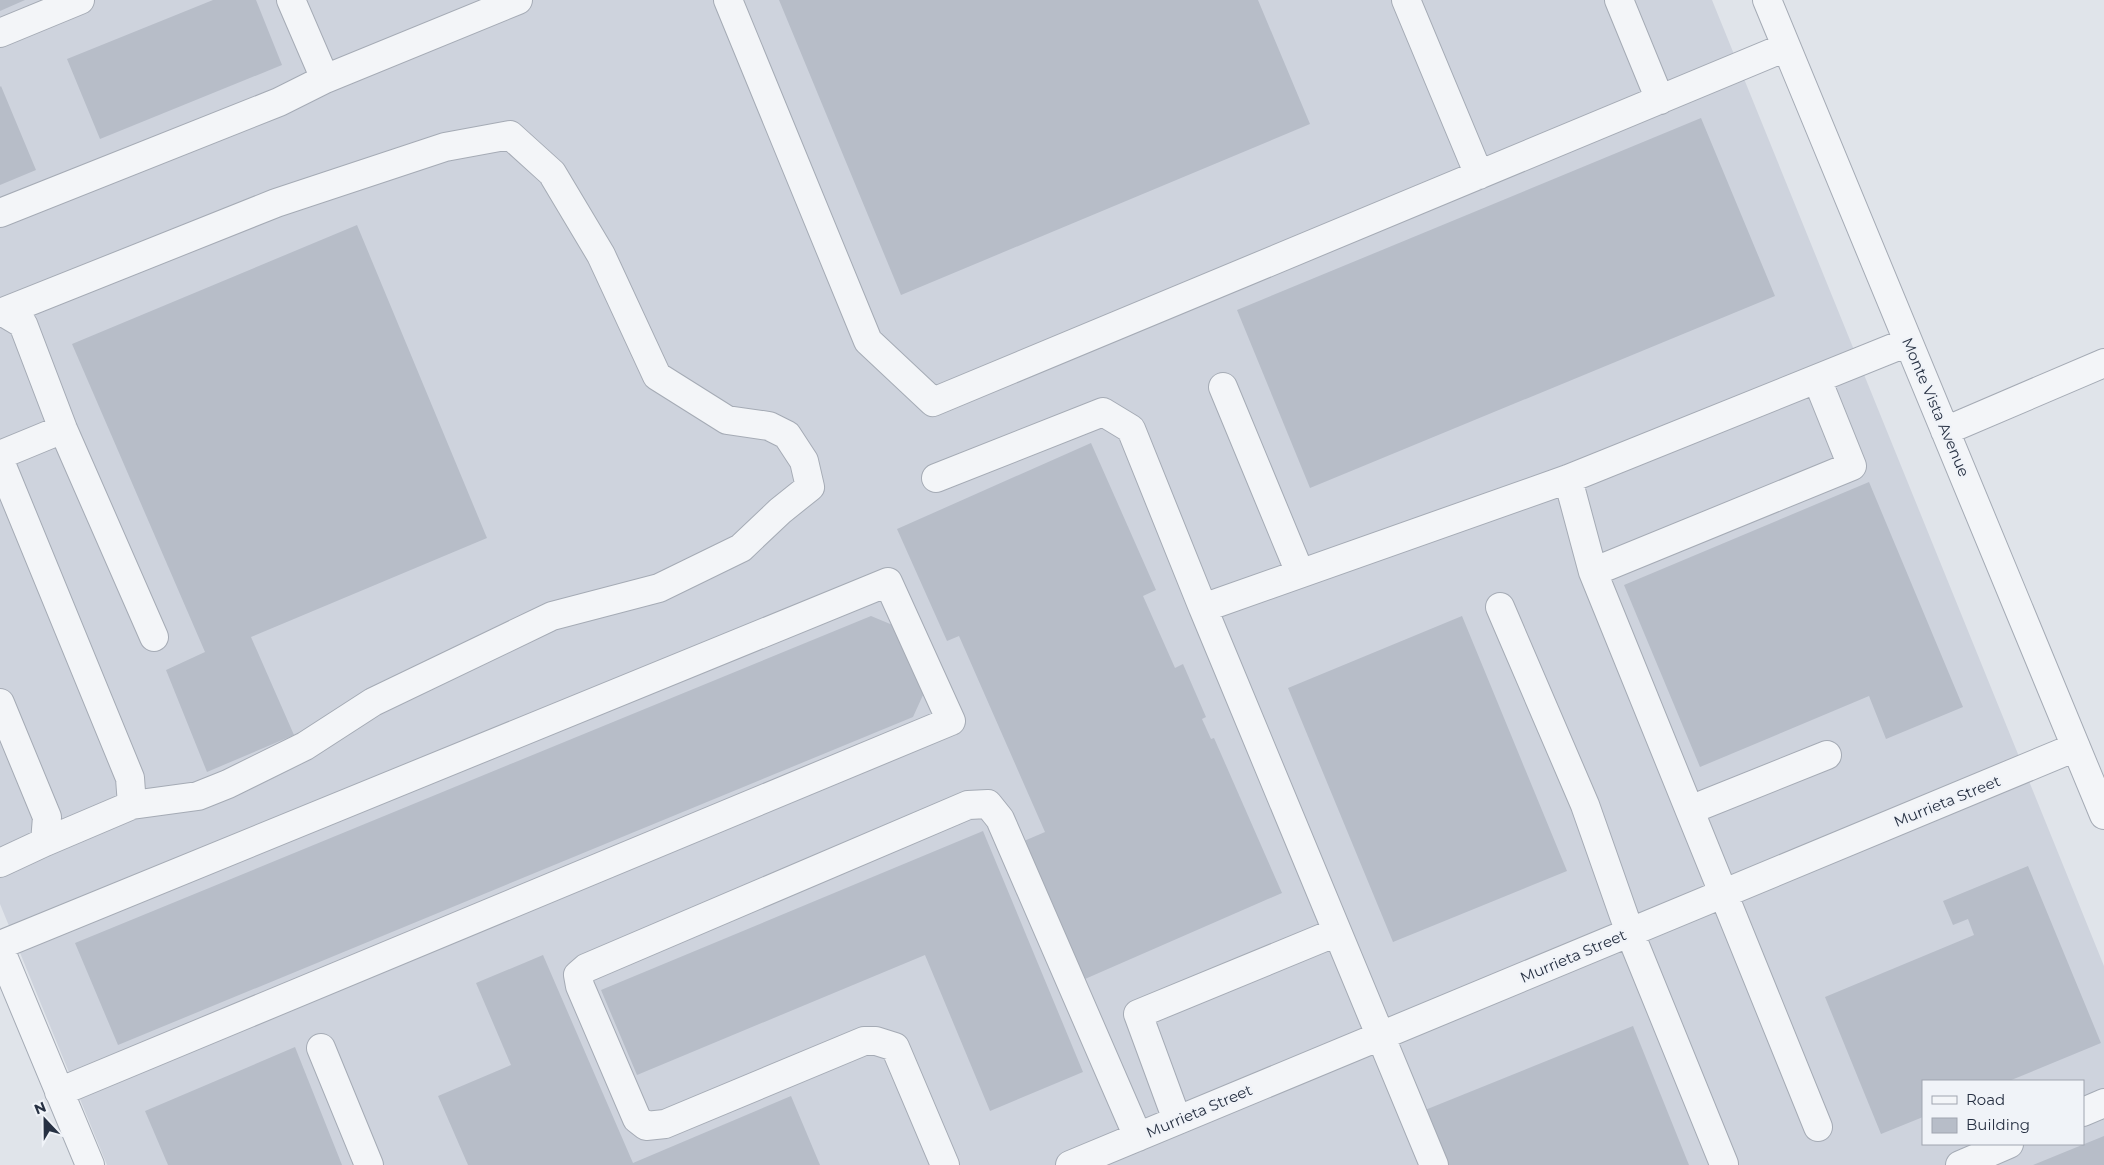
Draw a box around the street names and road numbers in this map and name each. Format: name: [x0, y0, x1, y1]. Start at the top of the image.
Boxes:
street label: Monte Vista Avenue: [1898, 335, 1974, 479]
street label: Murrieta Street: [1891, 771, 2003, 831]
street label: Murrieta Street: [1517, 925, 1629, 987]
street label: Murrieta Street: [1143, 1080, 1255, 1142]

